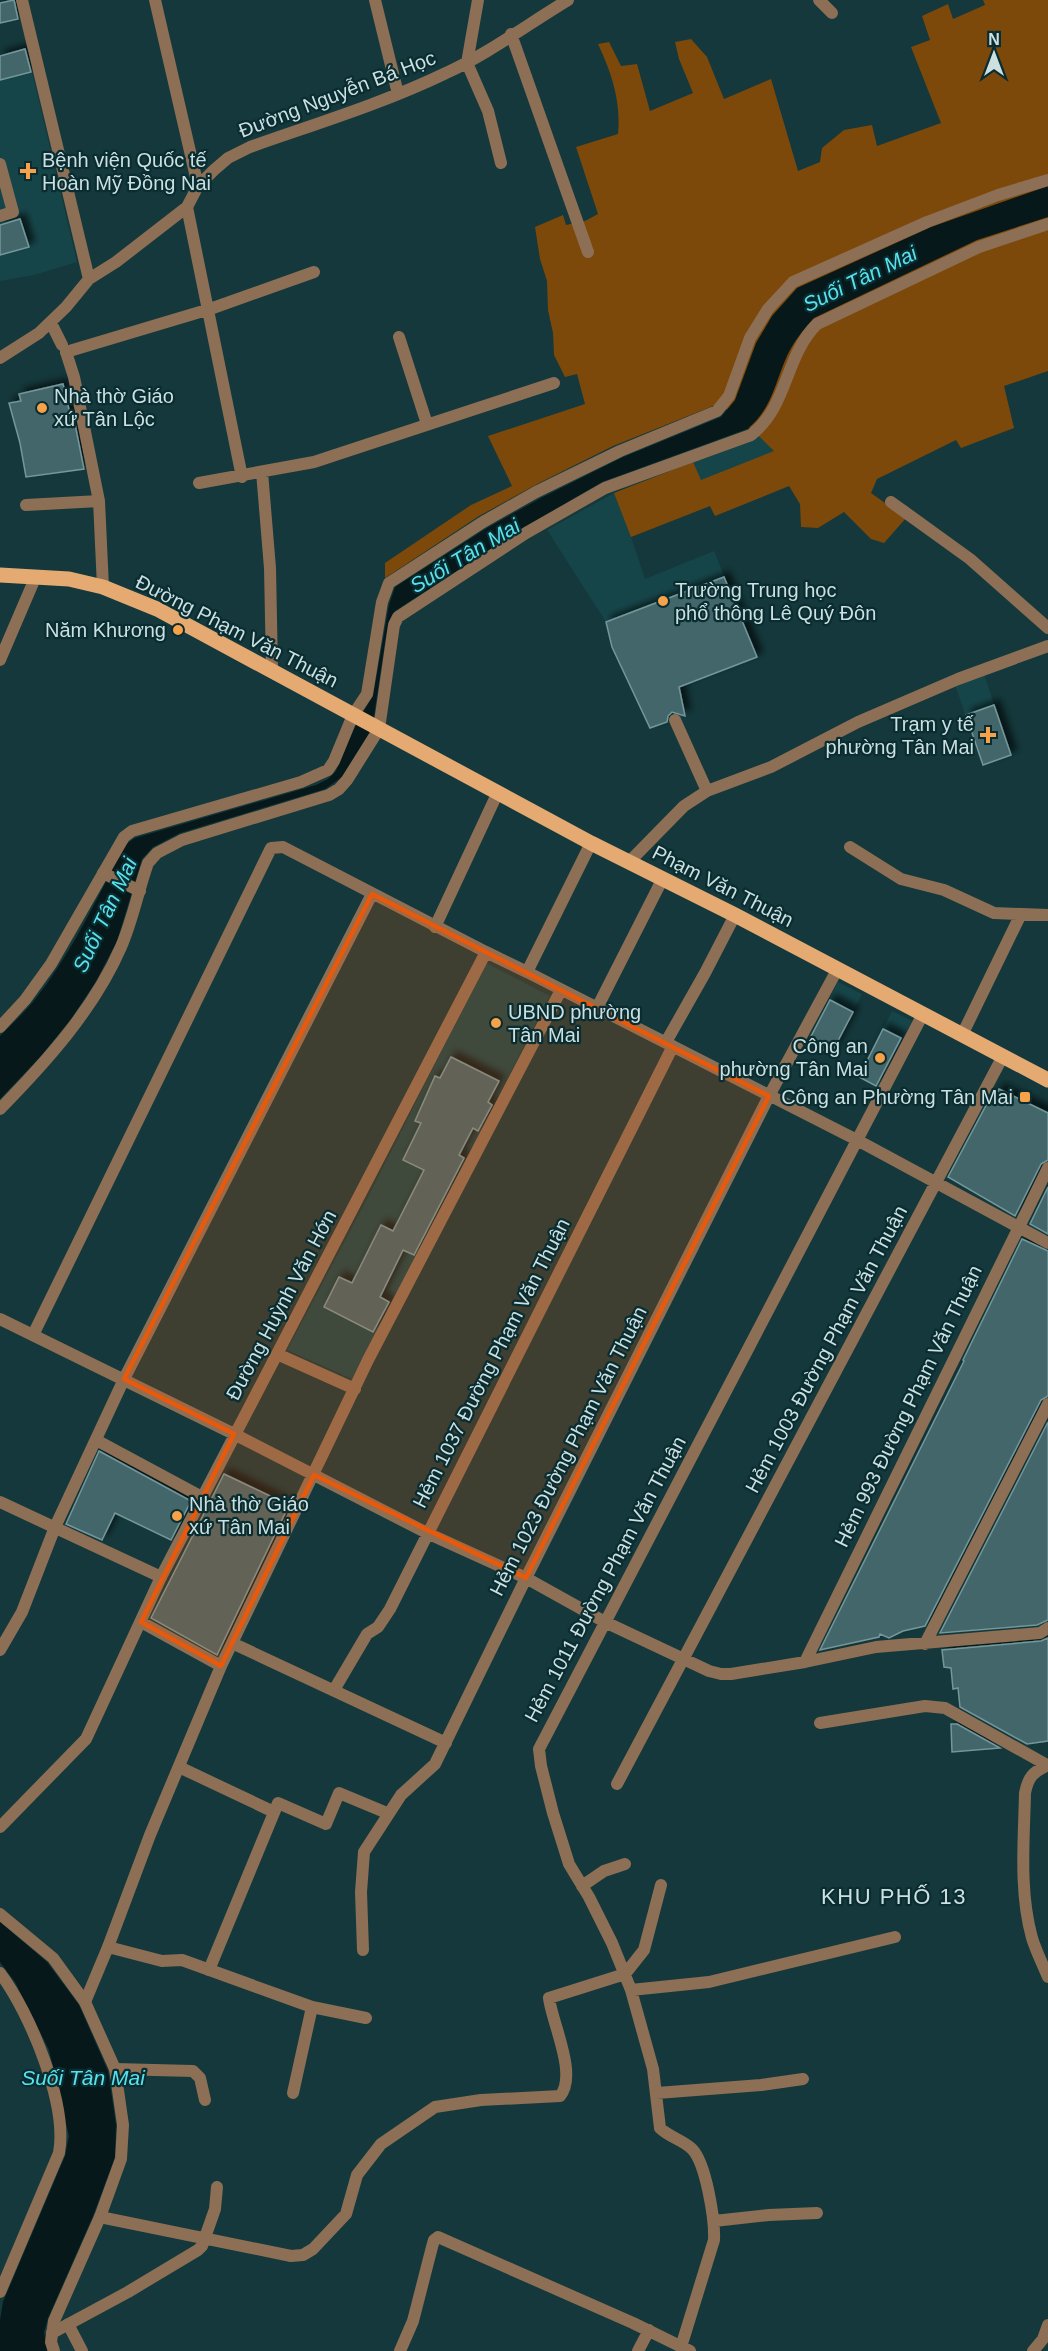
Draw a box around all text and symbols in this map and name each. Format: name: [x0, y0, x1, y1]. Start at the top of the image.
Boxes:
north arrow: [964, 24, 1024, 84]
text: N: [988, 31, 1000, 48]
street label: Đường Nguyễn Bá Học: [236, 46, 438, 142]
place label: Bệnh viện Quốc tế Hoàn Mỹ Đồng Nai: [42, 149, 211, 194]
marker: Bệnh viện Quốc tế Hoàn Mỹ Đồng Nai: [19, 162, 37, 180]
water label: Suối Tân Mai: [799, 241, 922, 316]
place label: Nhà thờ Giáo xứ Tân Lộc: [54, 385, 174, 430]
marker: Nhà thờ Giáo xứ Tân Lộc: [35, 401, 49, 415]
water label: Suối Tân Mai: [406, 513, 525, 597]
street label: Đường Phạm Văn Thuận: [132, 570, 342, 692]
place label: Trường Trung học phổ thông Lê Quý Đôn: [675, 579, 876, 624]
marker: Trường Trung học phổ thông Lê Quý Đôn: [656, 594, 670, 608]
place label: Năm Khương: [45, 619, 166, 641]
marker: Năm Khương: [171, 623, 185, 637]
place label: Trạm y tế phường Tân Mai: [826, 713, 974, 758]
marker: Trạm y tế phường Tân Mai: [979, 726, 997, 744]
street label: Phạm Văn Thuận: [649, 841, 797, 931]
water label: Suối Tân Mai: [68, 853, 142, 976]
place label: UBND phường Tân Mai: [508, 1001, 641, 1046]
marker: UBND phường Tân Mai: [489, 1016, 503, 1030]
place label: Công an phường Tân Mai: [720, 1035, 868, 1080]
marker: Công an phường Tân Mai: [873, 1051, 887, 1065]
place label: Công an Phường Tân Mai: [781, 1086, 1013, 1108]
marker: Công an Phường Tân Mai: [1018, 1090, 1032, 1104]
street label: Hẻm 1003 Đường Phạm Văn Thuận: [741, 1202, 911, 1496]
street label: Đường Huỳnh Văn Hớn: [222, 1206, 340, 1404]
street label: Hẻm 1037 Đường Phạm Văn Thuận: [408, 1215, 574, 1511]
street label: Hẻm 993 Đường Phạm Văn Thuận: [830, 1262, 986, 1550]
street label: Hẻm 1023 Đường Phạm Văn Thuận: [485, 1303, 651, 1599]
street label: Hẻm 1011 Đường Phạm Văn Thuận: [520, 1432, 690, 1726]
place label: Nhà thờ Giáo xứ Tân Mai: [189, 1493, 309, 1538]
marker: Nhà thờ Giáo xứ Tân Mai: [170, 1509, 184, 1523]
district label: KHU PHỐ 13: [821, 1883, 967, 1909]
water label: Suối Tân Mai: [21, 2066, 146, 2089]

